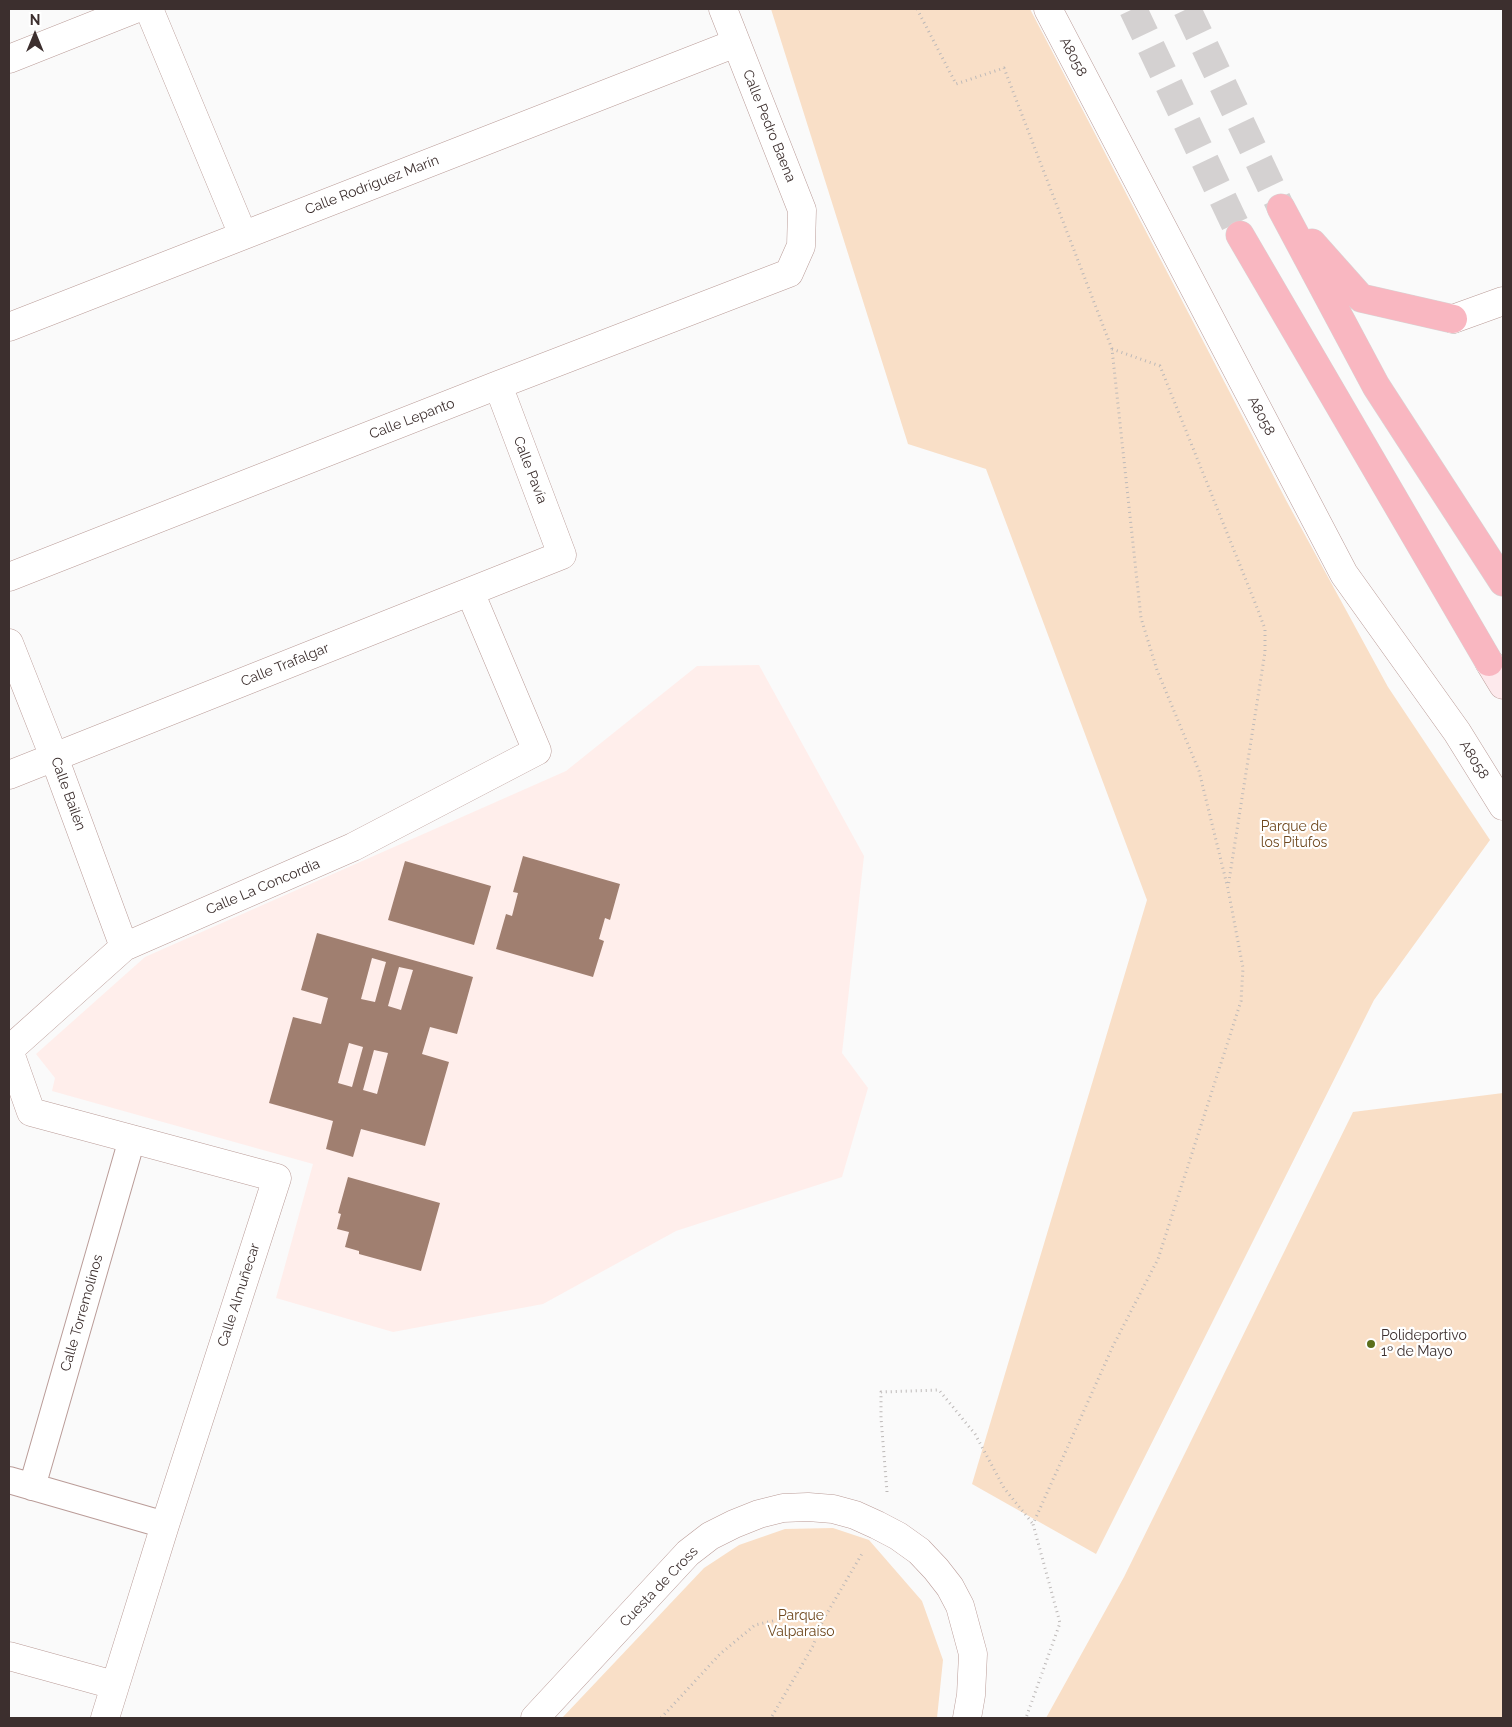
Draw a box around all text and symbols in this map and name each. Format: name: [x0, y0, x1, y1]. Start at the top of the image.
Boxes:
north arrow: [10, 10, 60, 60]
text: N: [30, 12, 40, 28]
street label: A8058: [1056, 34, 1090, 80]
street label: Calle Pedro Baena: [739, 67, 799, 185]
street label: Calle Rodríguez Marín: [303, 152, 441, 218]
street label: A8058: [1244, 393, 1278, 439]
street label: Calle Lepanto: [367, 395, 457, 443]
street label: Calle Pavía: [509, 434, 551, 506]
street label: Calle Trafalgar: [238, 640, 332, 690]
street label: A8058: [1456, 738, 1492, 782]
street label: Calle Bailén: [47, 755, 89, 833]
park label: Parque de los Pitufos: [1261, 819, 1327, 852]
street label: Calle La Concordia: [203, 855, 323, 919]
street label: Calle Almuñecar: [214, 1241, 264, 1349]
street label: Calle Torremolinos: [57, 1252, 107, 1374]
place label: Polideportivo 1º de Mayo: [1381, 1328, 1467, 1360]
marker: Polideportivo 1º de Mayo: [1365, 1338, 1377, 1350]
street label: Cuesta de Cross: [616, 1543, 702, 1631]
park label: Parque Valparaíso: [767, 1608, 835, 1640]

